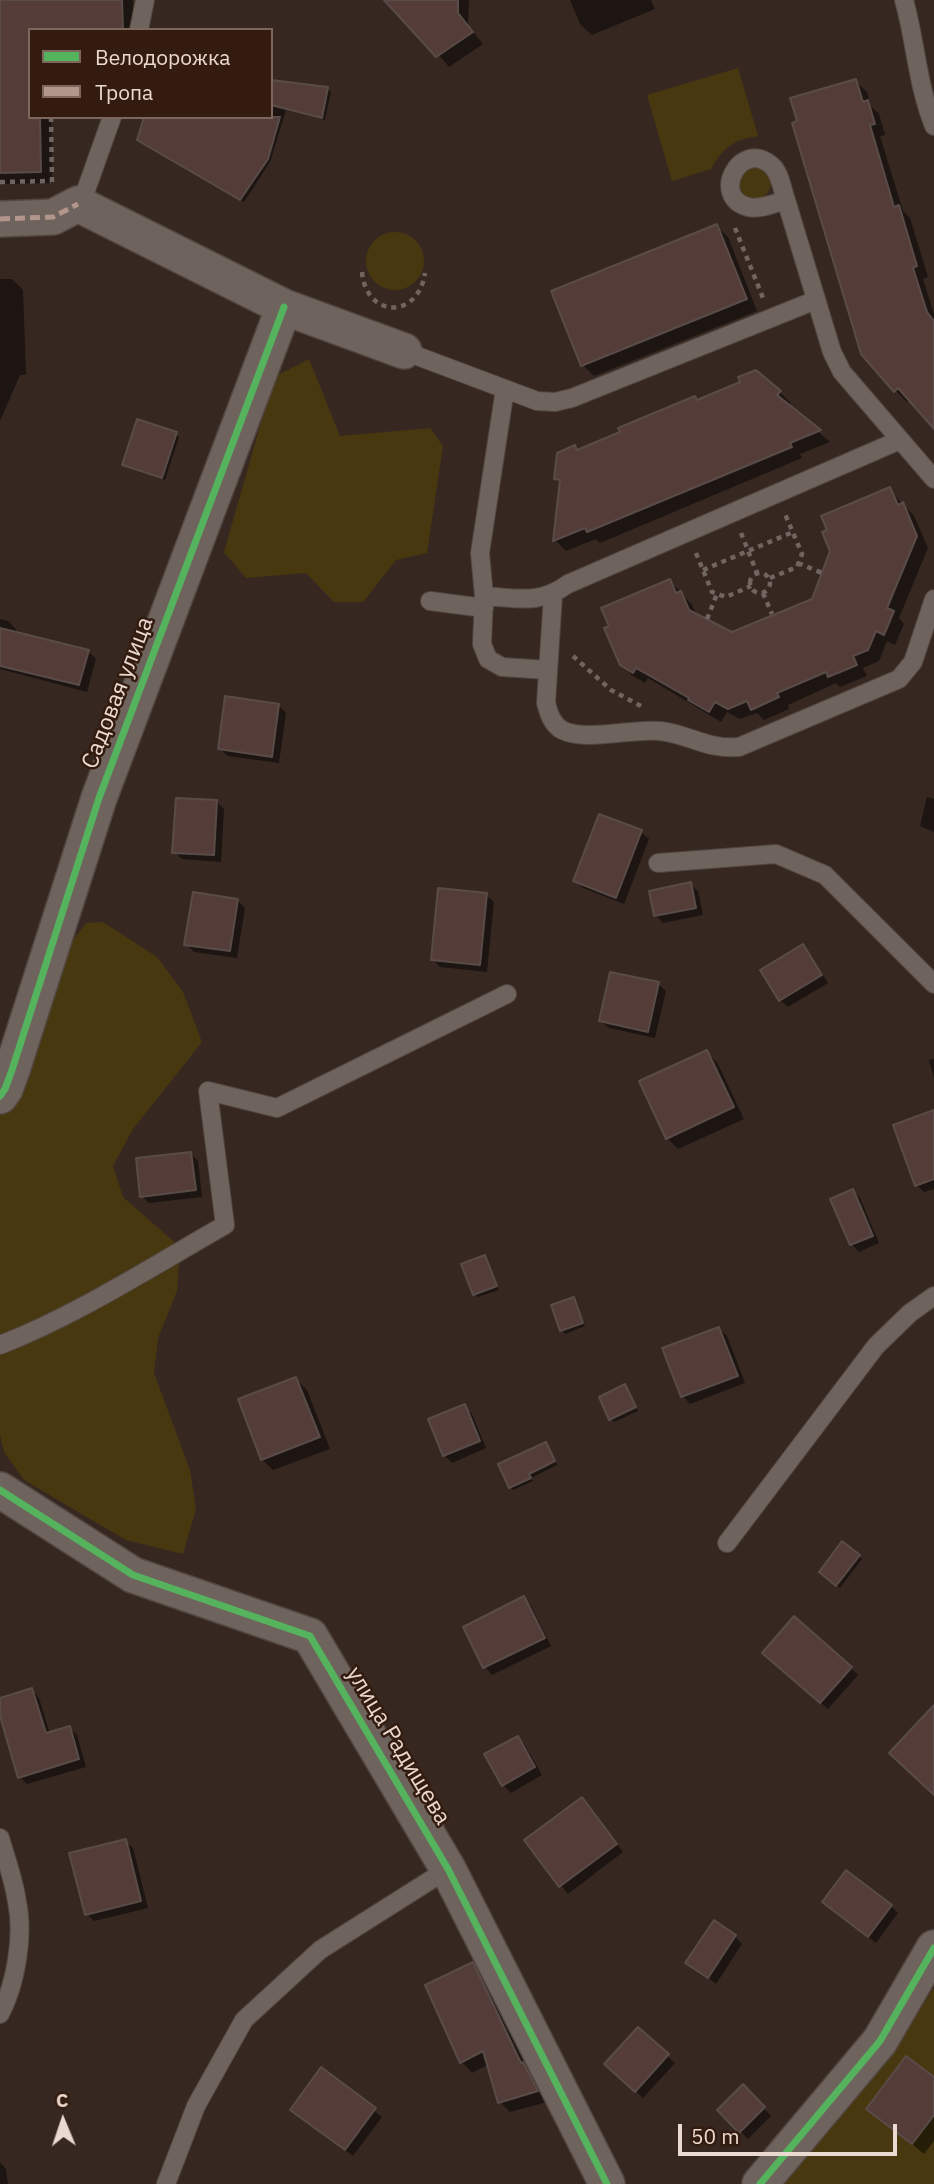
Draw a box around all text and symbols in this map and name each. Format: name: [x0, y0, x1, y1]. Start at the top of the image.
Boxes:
legend: [28, 28, 273, 119]
text: Велодорожка: [95, 43, 230, 71]
text: Тропа: [95, 78, 153, 106]
street label: Садовая улица: [76, 613, 160, 773]
street label: улица Радищева: [340, 1662, 456, 1830]
north arrow: [28, 2086, 98, 2156]
text: С: [56, 2088, 69, 2112]
scale bar: [682, 2110, 901, 2154]
text: 50 m: [691, 2122, 740, 2150]

